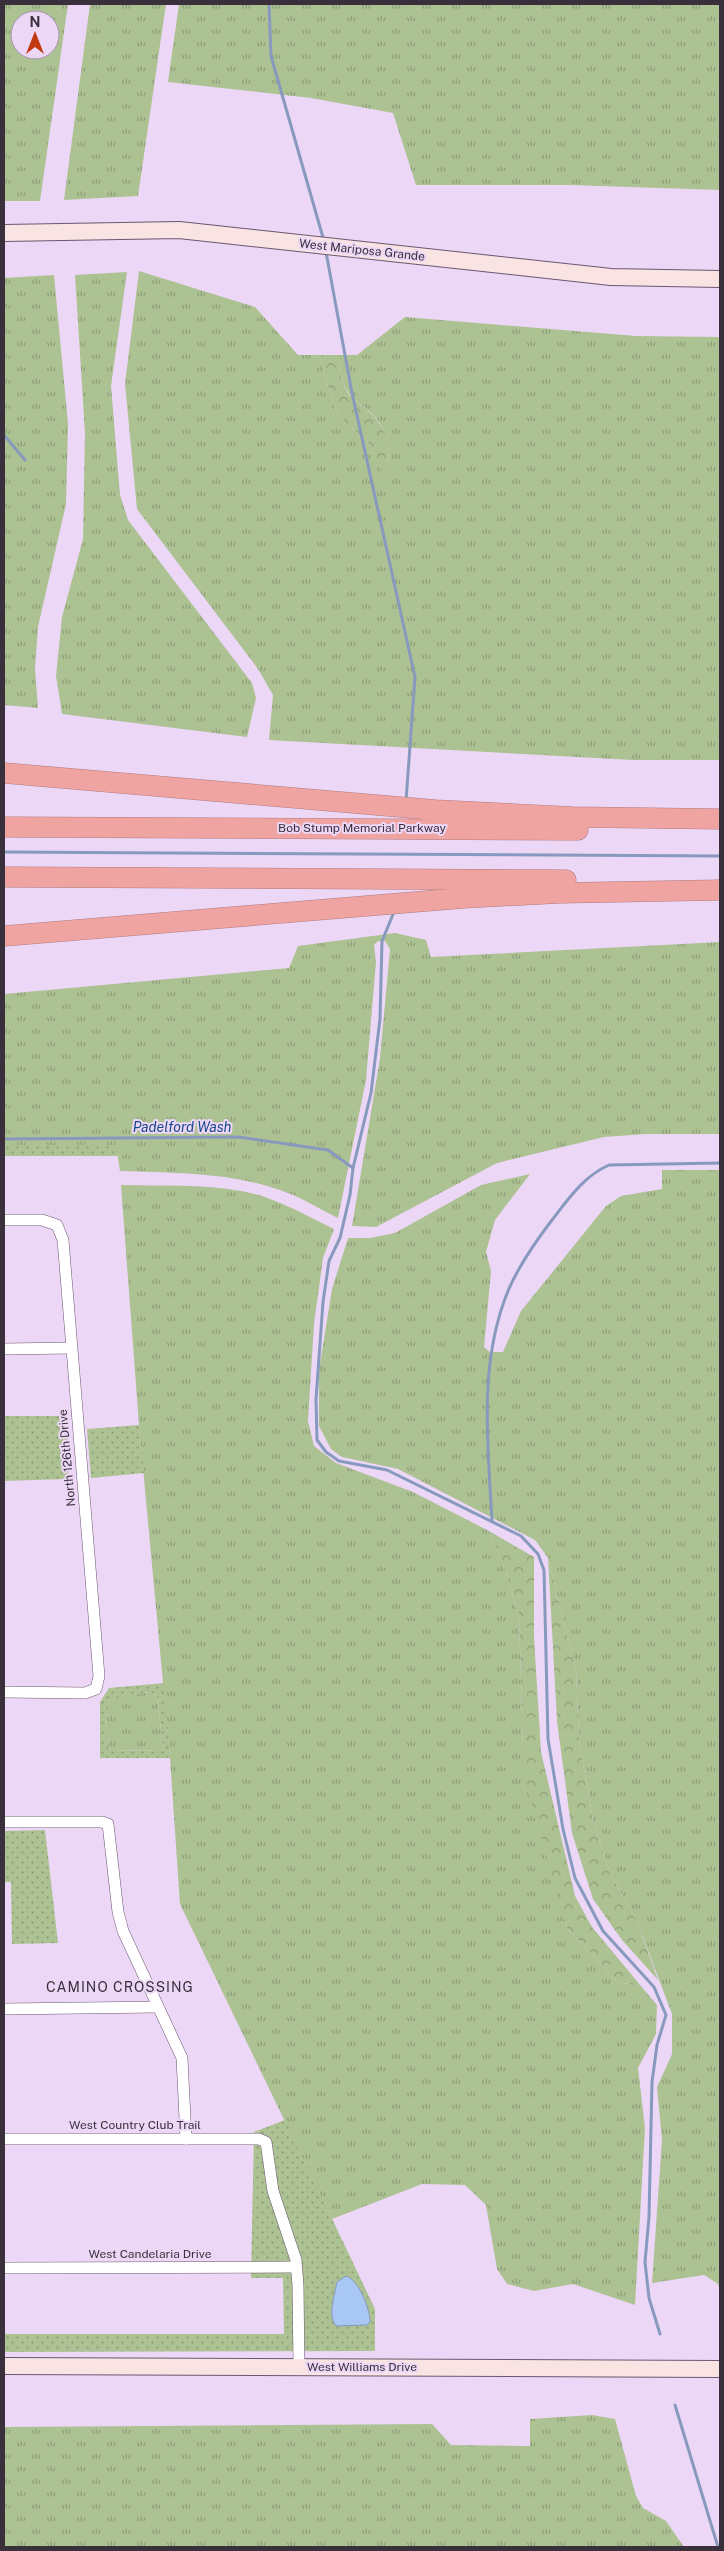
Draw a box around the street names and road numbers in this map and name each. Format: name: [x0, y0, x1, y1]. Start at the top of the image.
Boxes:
street label: West Mariposa Grande: [298, 236, 426, 264]
street label: Bob Stump Memorial Parkway: [278, 821, 447, 835]
street label: North 126th Drive: [56, 1409, 78, 1507]
street label: West Country Club Trail: [69, 2118, 201, 2132]
street label: West Candelaria Drive: [88, 2247, 212, 2261]
street label: West Williams Drive: [307, 2360, 417, 2374]

